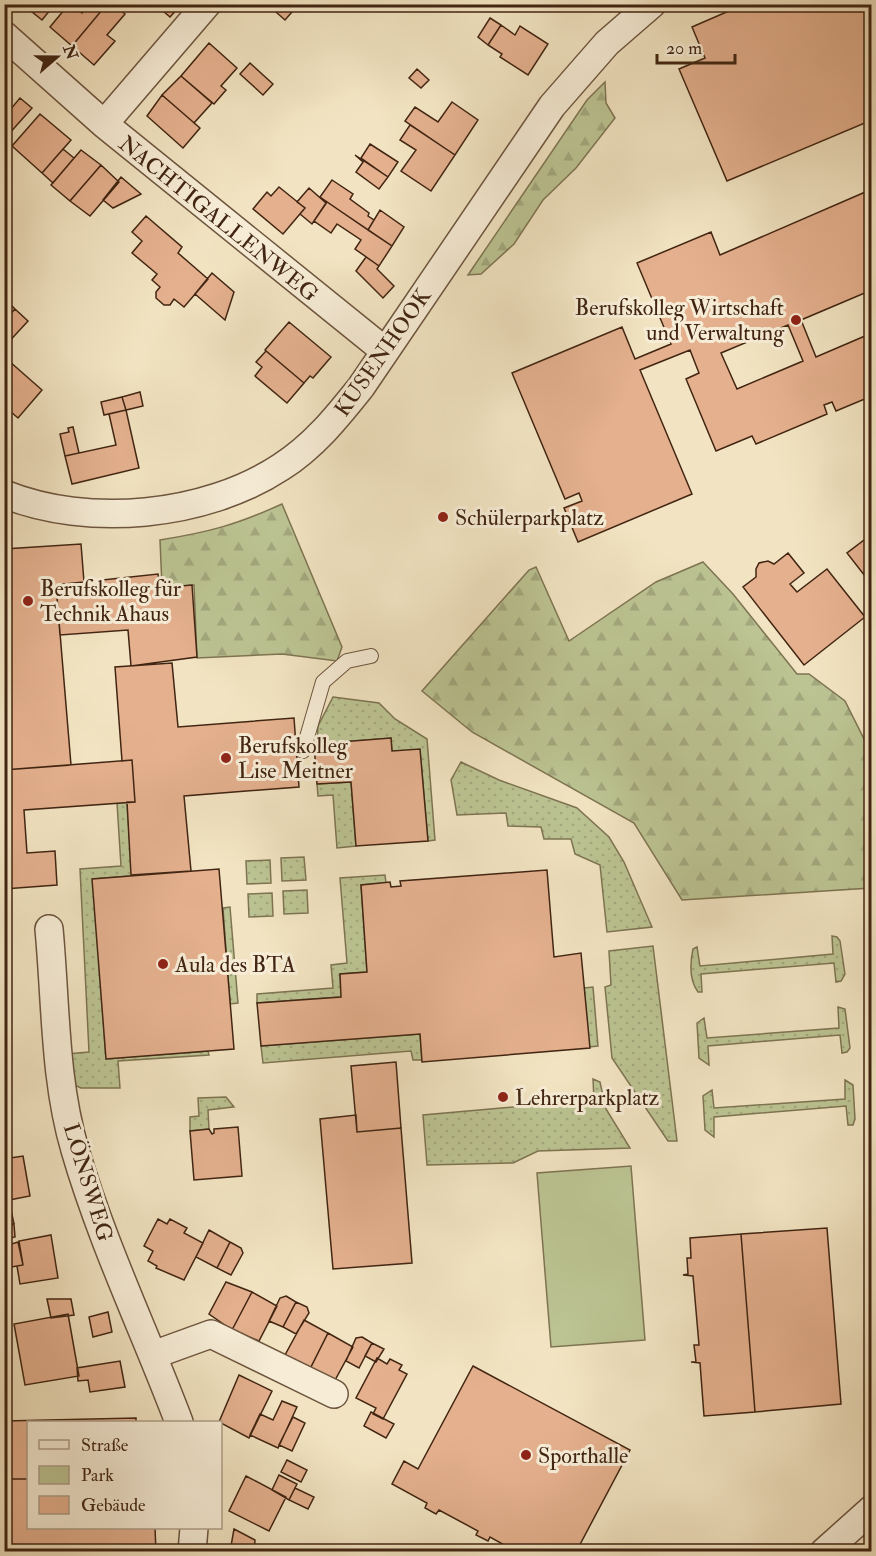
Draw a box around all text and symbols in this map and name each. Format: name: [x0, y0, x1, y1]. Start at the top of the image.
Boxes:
north arrow: [27, 27, 87, 87]
scale bar: [657, 27, 735, 65]
text: 20 m: [666, 37, 702, 60]
text: N: [58, 41, 82, 63]
street label: NACHTIGALLENWEG: [113, 130, 324, 308]
street label: KUSENHOOK: [328, 283, 438, 422]
place label: Berufskolleg Wirtschaft und Verwaltung: [575, 294, 785, 347]
marker: Berufskolleg Wirtschaft und Verwaltung: [789, 313, 803, 327]
place label: Schülerparkplatz: [455, 504, 604, 533]
marker: Schülerparkplatz: [436, 510, 450, 524]
place label: Berufskolleg für Technik Ahaus: [40, 575, 182, 628]
marker: Berufskolleg für Technik Ahaus: [21, 594, 35, 608]
place label: Berufskolleg Lise Meitner: [238, 732, 354, 785]
marker: Berufskolleg Lise Meitner: [219, 751, 233, 765]
place label: Aula des BTA: [174, 951, 296, 979]
marker: Aula des BTA: [156, 957, 170, 971]
place label: Lehrerparkplatz: [515, 1084, 660, 1113]
marker: Lehrerparkplatz: [496, 1090, 510, 1104]
street label: LÖNSWEG: [57, 1120, 119, 1245]
legend: [27, 1421, 222, 1529]
text: Straße: [81, 1434, 129, 1457]
place label: Sporthalle: [538, 1442, 628, 1471]
marker: Sporthalle: [519, 1448, 533, 1462]
text: Park: [81, 1464, 114, 1487]
text: Gebäude: [81, 1494, 146, 1517]

